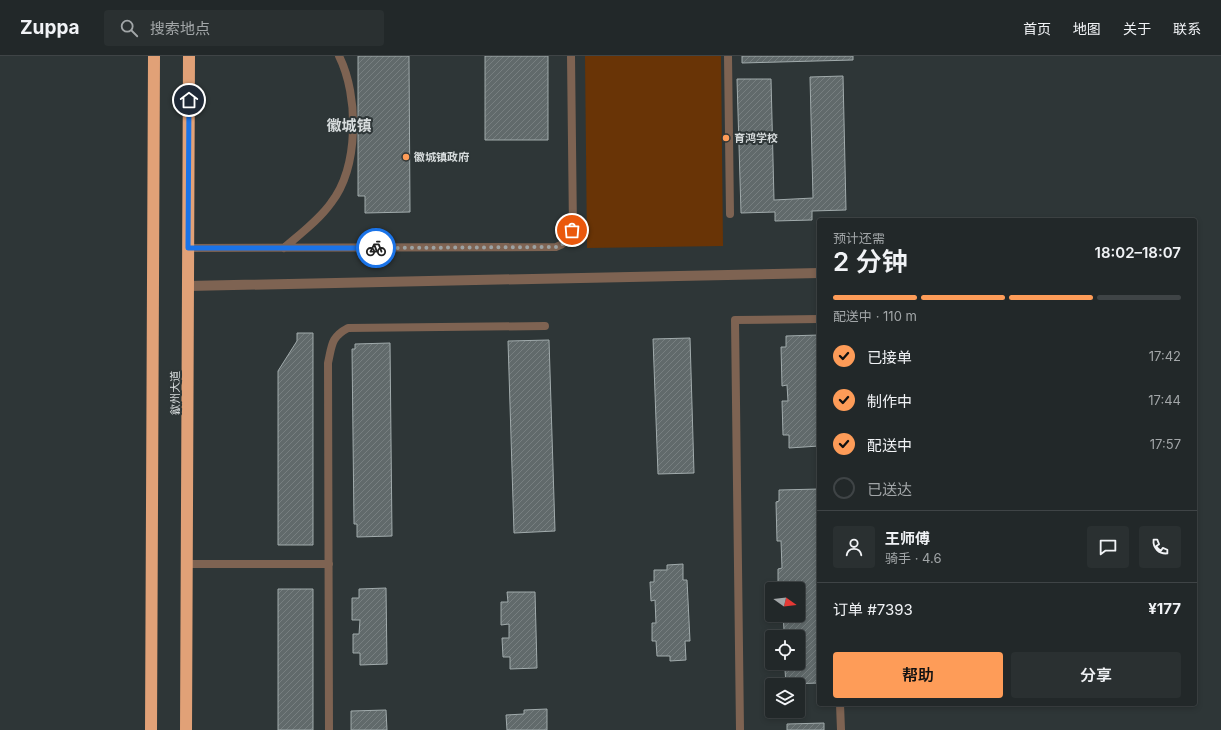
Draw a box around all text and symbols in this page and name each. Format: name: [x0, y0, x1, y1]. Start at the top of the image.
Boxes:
search box: [104, 10, 384, 46]
text: Zuppa: [20, 16, 80, 39]
icon: search: [118, 17, 140, 39]
text: 搜索地点: [150, 19, 210, 38]
text: 首页: [1023, 20, 1051, 37]
text: 地图: [1073, 20, 1101, 37]
text: 关于: [1123, 20, 1151, 37]
text: 联系: [1173, 20, 1201, 37]
pin: [172, 83, 206, 117]
icon: home: [178, 89, 200, 111]
district label: 徽城镇: [326, 116, 372, 135]
place label: 育鸿学校: [734, 131, 778, 145]
marker: 育鸿学校: [721, 133, 731, 143]
place label: 徽城镇政府: [413, 150, 469, 164]
marker: 徽城镇政府: [401, 152, 411, 162]
pin: [555, 213, 589, 247]
icon: bag: [561, 219, 583, 241]
courier: [356, 228, 396, 268]
text: 预计还需: [833, 230, 885, 246]
icon: bike: [365, 237, 387, 259]
text: 18:02–18:07: [1095, 243, 1181, 262]
text: 2 分钟: [833, 246, 908, 277]
text: 配送中 · 110 m: [833, 308, 917, 324]
icon: check: [833, 345, 855, 367]
text: 已接单: [867, 348, 912, 367]
text: 17:42: [1149, 348, 1181, 364]
street label: 歙州大道: [168, 371, 182, 415]
icon: check: [833, 389, 855, 411]
text: 制作中: [867, 392, 912, 411]
text: 17:44: [1148, 392, 1181, 408]
icon: check: [833, 433, 855, 455]
text: 配送中: [867, 436, 912, 455]
text: 17:57: [1150, 436, 1181, 452]
text: 已送达: [867, 480, 912, 499]
button: person: [833, 526, 875, 568]
button: chat: [1087, 526, 1129, 568]
button: phone: [1139, 526, 1181, 568]
text: 王师傅: [885, 529, 930, 548]
text: 骑手 · 4.6: [885, 550, 942, 566]
north arrow: [765, 582, 805, 622]
map controls: [765, 582, 805, 718]
text: ¥177: [1148, 599, 1181, 618]
text: 订单 #7393: [833, 600, 913, 619]
button: locate: [765, 630, 805, 670]
button: 帮助: [833, 652, 1003, 698]
button: 分享: [1011, 652, 1181, 698]
button: layers: [765, 678, 805, 718]

